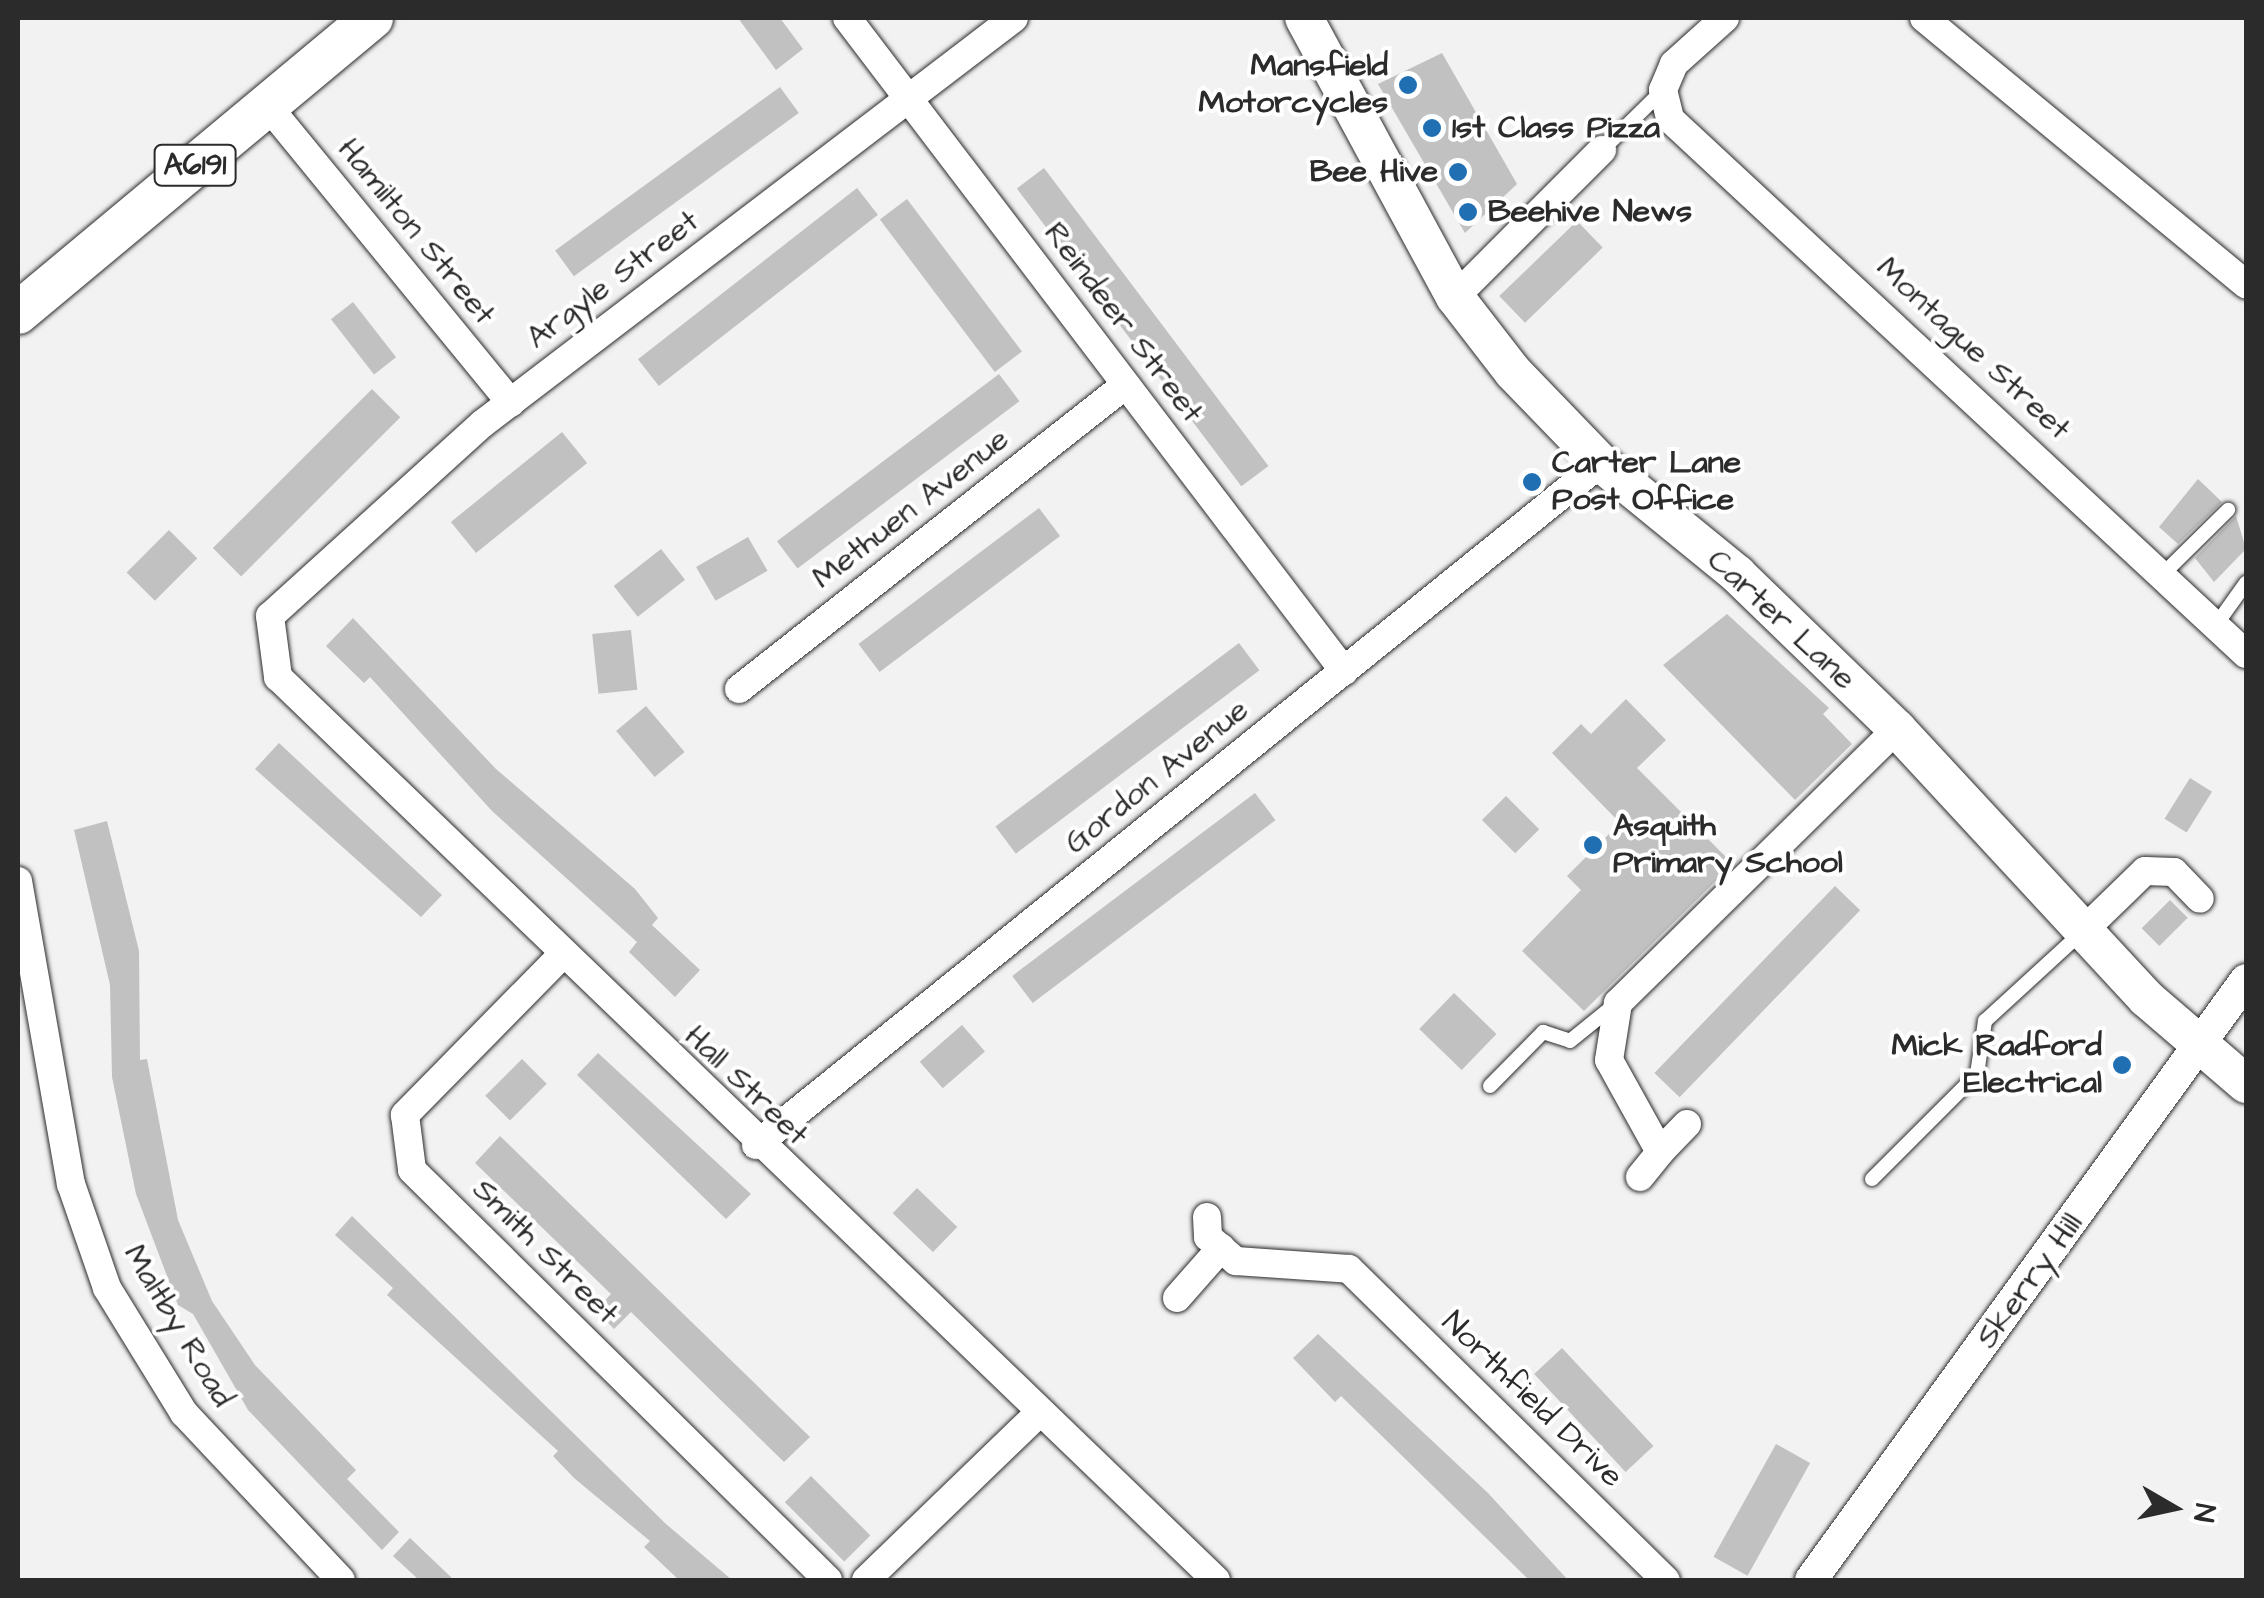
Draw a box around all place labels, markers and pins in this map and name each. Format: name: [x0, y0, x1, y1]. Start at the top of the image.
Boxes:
place label: Mansfield Motorcycles: [1198, 48, 1388, 123]
marker: Mansfield Motorcycles: [1397, 74, 1419, 96]
place label: 1st Class Pizza: [1452, 109, 1660, 147]
marker: 1st Class Pizza: [1421, 117, 1443, 139]
place label: Bee Hive: [1310, 153, 1438, 191]
marker: Bee Hive: [1447, 161, 1469, 183]
place label: Beehive News: [1488, 193, 1692, 231]
marker: Beehive News: [1457, 201, 1479, 223]
place label: Carter Lane Post Office: [1552, 445, 1741, 520]
marker: Carter Lane Post Office: [1521, 471, 1543, 493]
place label: Asquith Primary School: [1613, 808, 1843, 883]
marker: Asquith Primary School: [1582, 834, 1604, 856]
place label: Mick Radford Electrical: [1891, 1028, 2102, 1103]
marker: Mick Radford Electrical: [2111, 1054, 2133, 1076]

